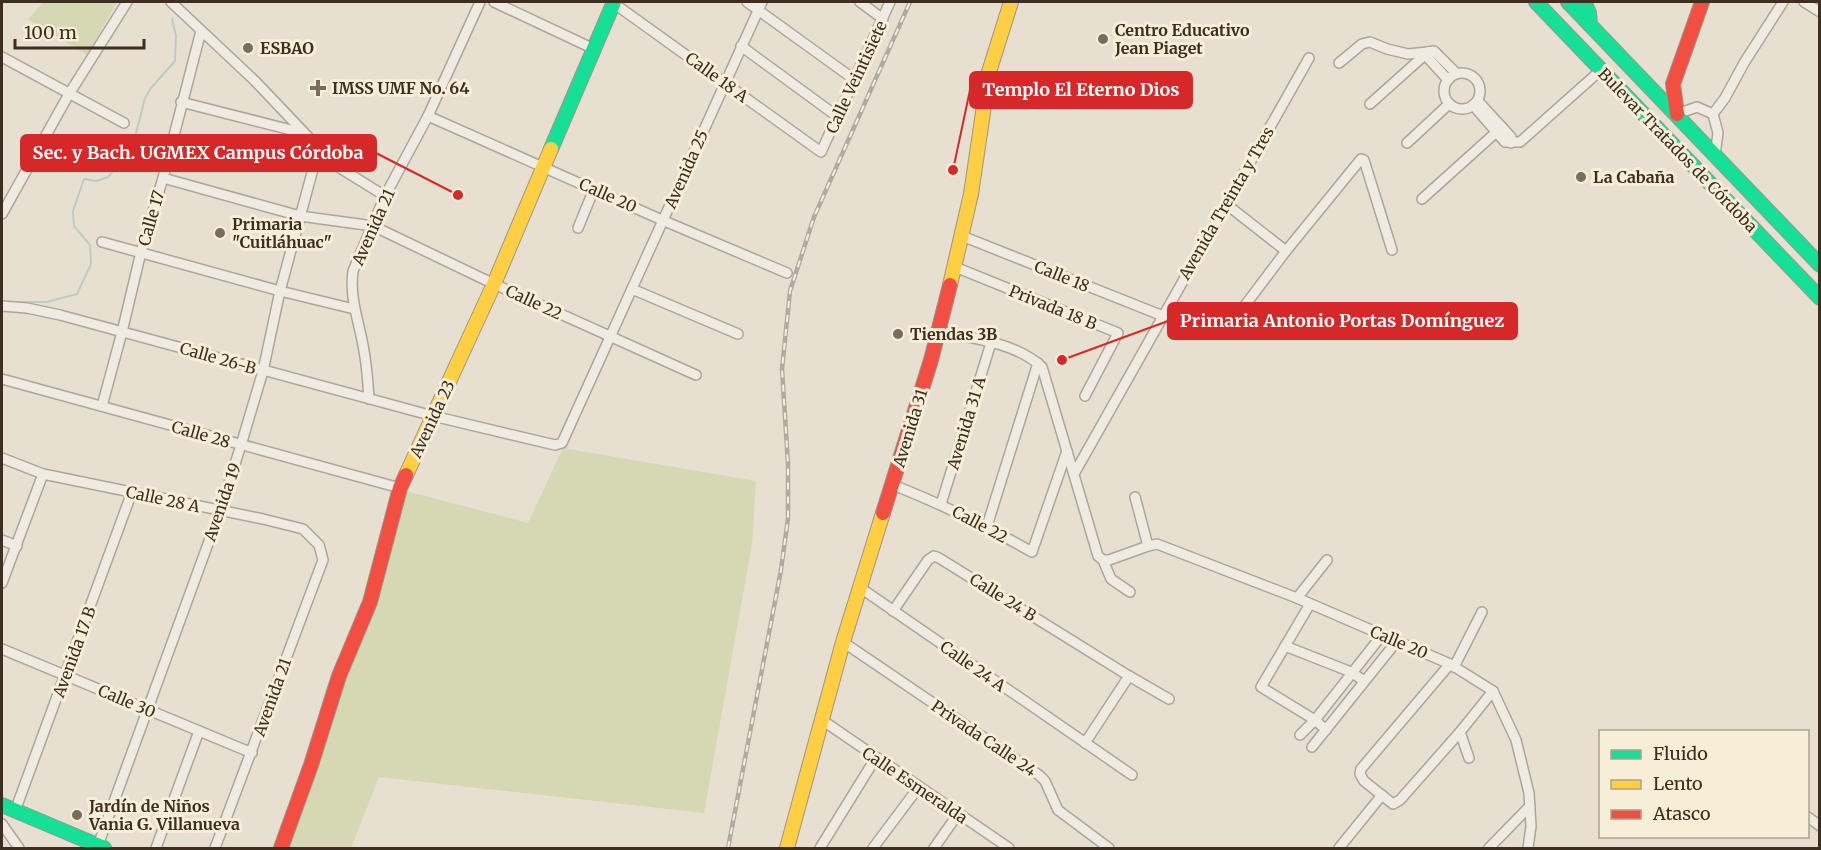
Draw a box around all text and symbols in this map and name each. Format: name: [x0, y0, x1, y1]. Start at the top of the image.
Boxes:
scale bar: [15, 12, 144, 50]
street label: Calle Veintisiete: [821, 18, 891, 136]
place label: Centro Educativo Jean Piaget: [1114, 20, 1250, 58]
text: 100 m: [24, 21, 77, 44]
marker: Centro Educativo Jean Piaget: [1096, 32, 1110, 46]
place label: ESBAO: [260, 38, 314, 58]
marker: ESBAO: [241, 41, 255, 55]
street label: Calle 18 A: [682, 48, 753, 107]
street label: Bulevar Tratados de Córdoba: [1594, 64, 1762, 237]
callout: Templo El Eterno Dios: [970, 72, 1192, 108]
place label: IMSS UMF No. 64: [332, 78, 469, 98]
text: Templo El Eterno Dios: [982, 78, 1180, 101]
marker: IMSS UMF No. 64: [309, 79, 327, 97]
street label: Avenida Treinta y Tres: [1174, 123, 1278, 284]
street label: Avenida 25: [659, 127, 712, 212]
callout: Sec. y Bach. UGMEX Campus Córdoba: [21, 135, 376, 171]
text: Sec. y Bach. UGMEX Campus Córdoba: [32, 141, 364, 164]
place label: La Cabaña: [1593, 167, 1674, 187]
marker: La Cabaña: [1574, 170, 1588, 184]
street label: Calle 20: [576, 174, 640, 216]
street label: Avenida 21: [347, 186, 399, 269]
street label: Calle 17: [134, 188, 168, 248]
place label: Primaria "Cuitláhuac": [232, 214, 332, 252]
marker: Primaria "Cuitláhuac": [213, 226, 227, 240]
street label: Calle 18: [1032, 256, 1092, 296]
street label: Calle 22: [503, 280, 565, 324]
street label: Privada 18 B: [1006, 280, 1100, 334]
callout: Primaria Antonio Portas Domínguez: [1168, 303, 1517, 339]
text: Primaria Antonio Portas Domínguez: [1180, 309, 1504, 332]
place label: Tiendas 3B: [910, 324, 997, 344]
marker: Tiendas 3B: [891, 327, 905, 341]
street label: Calle 26-B: [178, 338, 259, 378]
street label: Avenida 31 A: [942, 373, 990, 473]
street label: Avenida 23: [405, 377, 459, 462]
street label: Avenida 31: [888, 386, 931, 471]
street label: Calle 28: [169, 416, 233, 452]
street label: Avenida 19: [199, 460, 245, 545]
street label: Calle 28 A: [124, 481, 203, 517]
street label: Calle 22: [949, 501, 1011, 547]
street label: Calle 24 B: [966, 569, 1040, 625]
street label: Avenida 17 B: [48, 604, 100, 701]
street label: Calle 20: [1367, 621, 1431, 663]
street label: Calle 24 A: [936, 636, 1010, 696]
street label: Avenida 21: [248, 655, 295, 740]
street label: Calle 30: [95, 680, 159, 722]
street label: Privada Calle 24: [928, 695, 1040, 781]
legend: [1599, 730, 1809, 838]
street label: Calle Esmeralda: [859, 742, 972, 828]
text: Fluido: [1653, 742, 1708, 765]
text: Lento: [1653, 772, 1703, 795]
place label: Jardín de Niños Vania G. Villanueva: [88, 796, 240, 834]
text: Atasco: [1652, 802, 1711, 825]
marker: Jardín de Niños Vania G. Villanueva: [70, 808, 84, 822]

